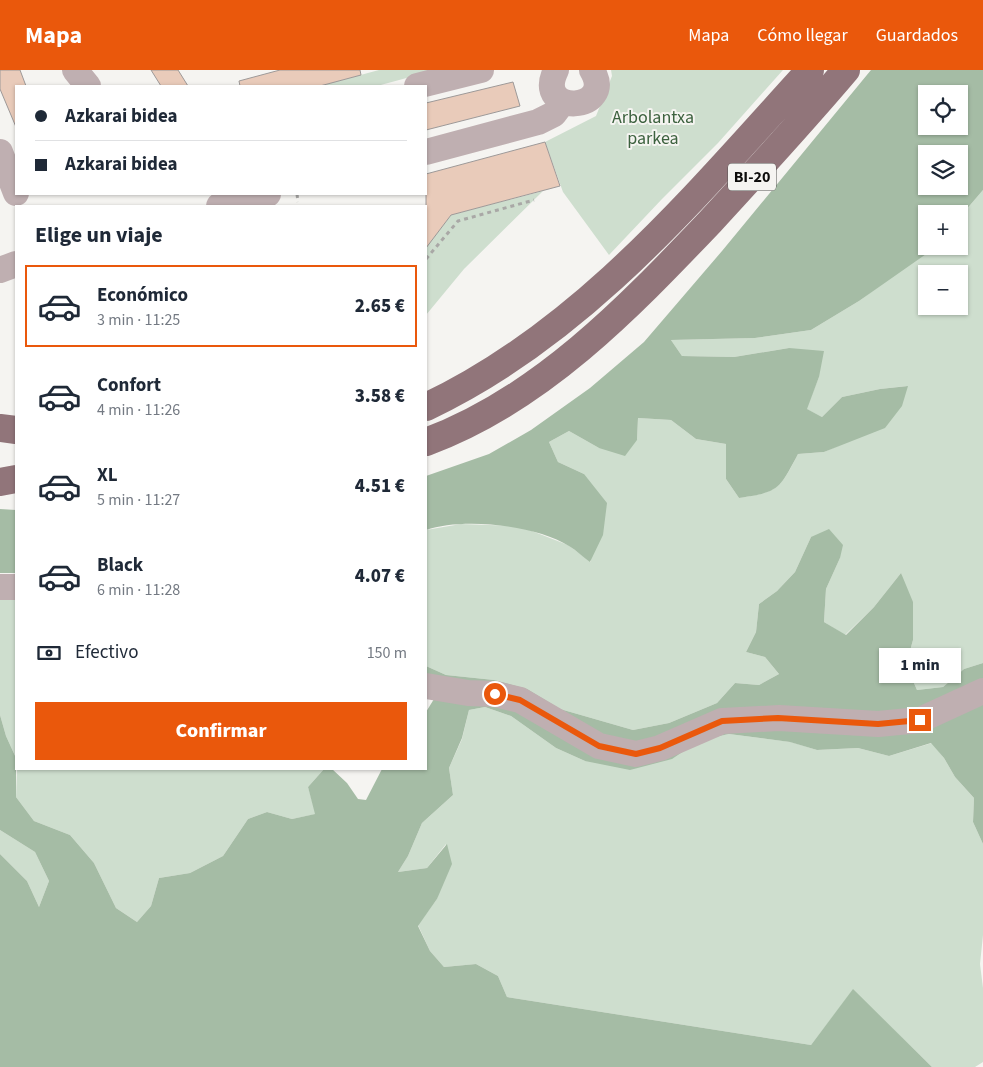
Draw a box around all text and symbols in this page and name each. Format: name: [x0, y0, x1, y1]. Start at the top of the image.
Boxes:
text: Mapa: [25, 18, 82, 53]
text: Mapa: [688, 23, 729, 48]
text: Cómo llegar: [757, 23, 848, 48]
text: Guardados: [876, 23, 958, 48]
map controls: [918, 85, 968, 315]
button: locate: [918, 85, 968, 135]
text: Azkarai bidea: [65, 103, 178, 130]
park label: Arbolantxa parkea: [612, 105, 694, 151]
button: layers: [918, 145, 968, 195]
text: Azkarai bidea: [65, 151, 178, 178]
road number: BI-20: [728, 164, 776, 190]
button: +: [918, 205, 968, 255]
text: Elige un viaje: [35, 219, 163, 251]
button: −: [918, 265, 968, 315]
text: Económico: [97, 282, 188, 309]
icon: car: [37, 284, 82, 329]
text: 2.65 €: [355, 293, 405, 320]
text: 3 min · 11:25: [97, 309, 180, 331]
text: Confort: [97, 372, 161, 399]
icon: car: [37, 374, 82, 419]
text: 3.58 €: [355, 383, 405, 410]
text: 4 min · 11:26: [97, 399, 180, 421]
text: XL: [97, 462, 118, 489]
icon: car: [37, 464, 82, 509]
text: 4.51 €: [355, 473, 405, 500]
text: 5 min · 11:27: [97, 489, 180, 511]
text: Black: [97, 552, 143, 579]
icon: car: [37, 554, 82, 599]
text: 4.07 €: [355, 563, 405, 590]
text: 6 min · 11:28: [97, 579, 180, 601]
icon: cash: [35, 639, 63, 667]
text: Efectivo: [75, 639, 138, 666]
text: 150 m: [367, 642, 407, 664]
callout: 1 min: [879, 648, 961, 682]
text: 1 min: [900, 654, 940, 676]
route start: [484, 683, 506, 705]
button: Confirmar: [35, 702, 407, 760]
route end: [909, 709, 931, 731]

